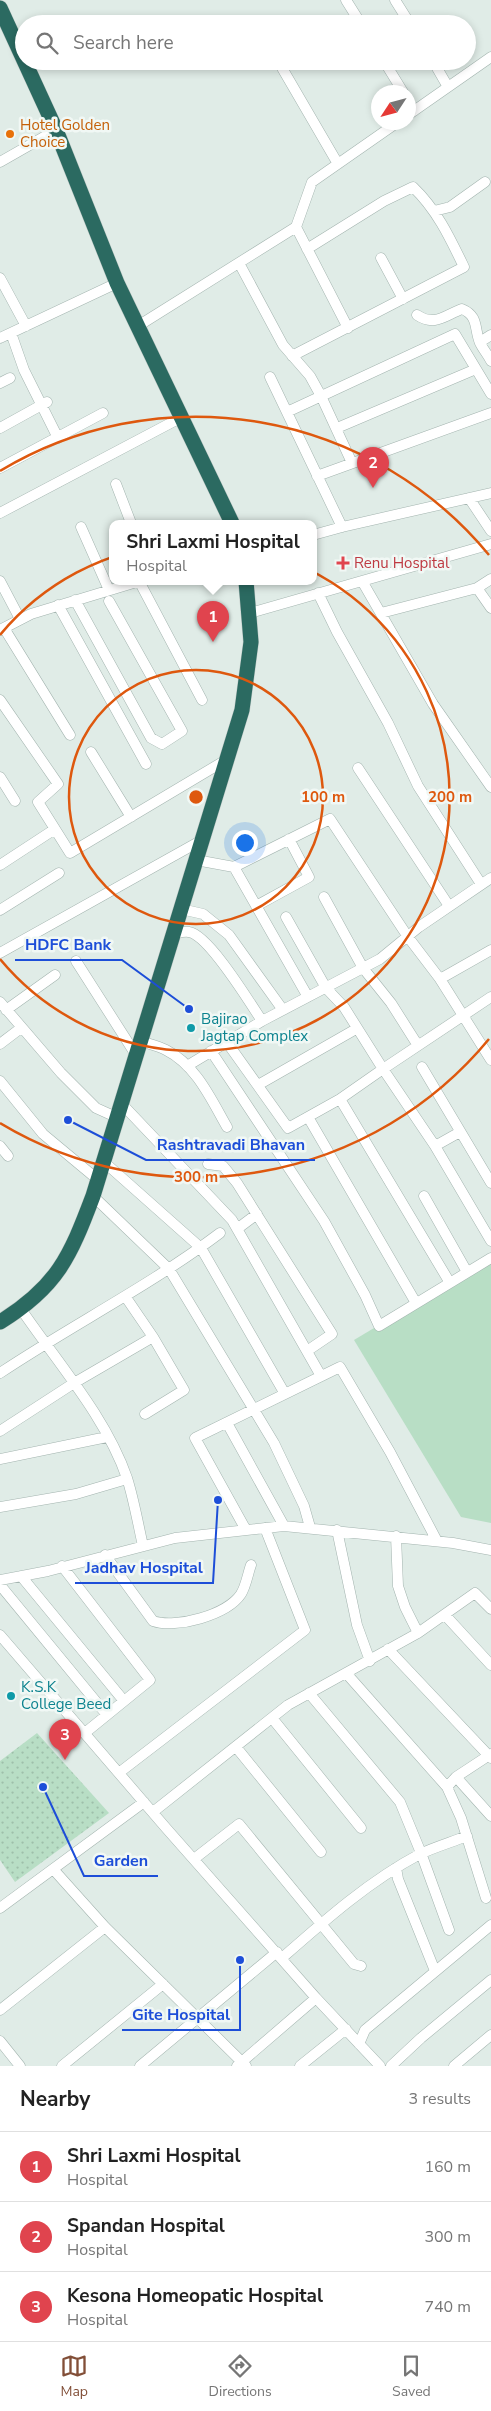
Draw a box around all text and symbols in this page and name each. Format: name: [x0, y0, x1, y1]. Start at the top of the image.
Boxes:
search box: [15, 15, 476, 70]
icon: search: [33, 29, 61, 57]
text: Search here: [73, 30, 174, 56]
north arrow: [371, 85, 416, 130]
place label: Hotel Golden Choice: [20, 115, 110, 152]
marker: Hotel Golden Choice: [4, 128, 16, 140]
pin: 2: [357, 447, 389, 488]
popup: [109, 520, 317, 585]
text: Shri Laxmi Hospital: [126, 529, 300, 555]
place label: Renu Hospital: [354, 553, 450, 573]
text: Hospital: [126, 555, 187, 577]
marker: Renu Hospital: [336, 556, 350, 570]
pin: 1: [197, 601, 229, 642]
text: 100 m: [301, 787, 345, 807]
text: 200 m: [428, 787, 472, 807]
centre of rings: [187, 788, 205, 806]
your location: [232, 830, 258, 856]
callout: HDFC Bank: [15, 929, 122, 960]
text: HDFC Bank: [25, 934, 112, 956]
place label: Bajirao Jagtap Complex: [200, 1009, 308, 1046]
marker: Bajirao Jagtap Complex: [185, 1022, 197, 1034]
callout: Rashtravadi Bhavan: [146, 1129, 315, 1160]
text: Rashtravadi Bhavan: [157, 1134, 305, 1156]
text: 300 m: [174, 1167, 218, 1187]
callout: Jadhav Hospital: [75, 1552, 213, 1583]
text: Jadhav Hospital: [84, 1557, 203, 1579]
place label: K.S.K College Beed: [21, 1677, 111, 1714]
marker: K.S.K College Beed: [5, 1690, 17, 1702]
pin: 3: [49, 1719, 81, 1760]
callout: Garden: [84, 1845, 158, 1876]
text: Garden: [94, 1850, 148, 1872]
callout: Gite Hospital: [122, 1999, 240, 2030]
text: Gite Hospital: [132, 2004, 230, 2026]
text: Nearby: [20, 2085, 90, 2113]
text: 3 results: [409, 2088, 471, 2110]
text: Shri Laxmi Hospital: [67, 2143, 241, 2169]
text: 1: [31, 2156, 41, 2178]
text: 160 m: [424, 2156, 471, 2178]
text: Hospital: [67, 2169, 128, 2191]
text: Spandan Hospital: [67, 2213, 225, 2239]
text: 2: [31, 2226, 41, 2248]
text: 300 m: [424, 2226, 471, 2248]
text: Hospital: [67, 2239, 128, 2261]
text: Kesona Homeopatic Hospital: [67, 2283, 323, 2309]
text: 3: [31, 2296, 41, 2318]
text: 740 m: [424, 2296, 471, 2318]
text: Hospital: [67, 2309, 128, 2331]
tab: Map: [60, 2352, 88, 2401]
tab: Directions: [209, 2352, 272, 2401]
tab: Saved: [392, 2352, 431, 2401]

